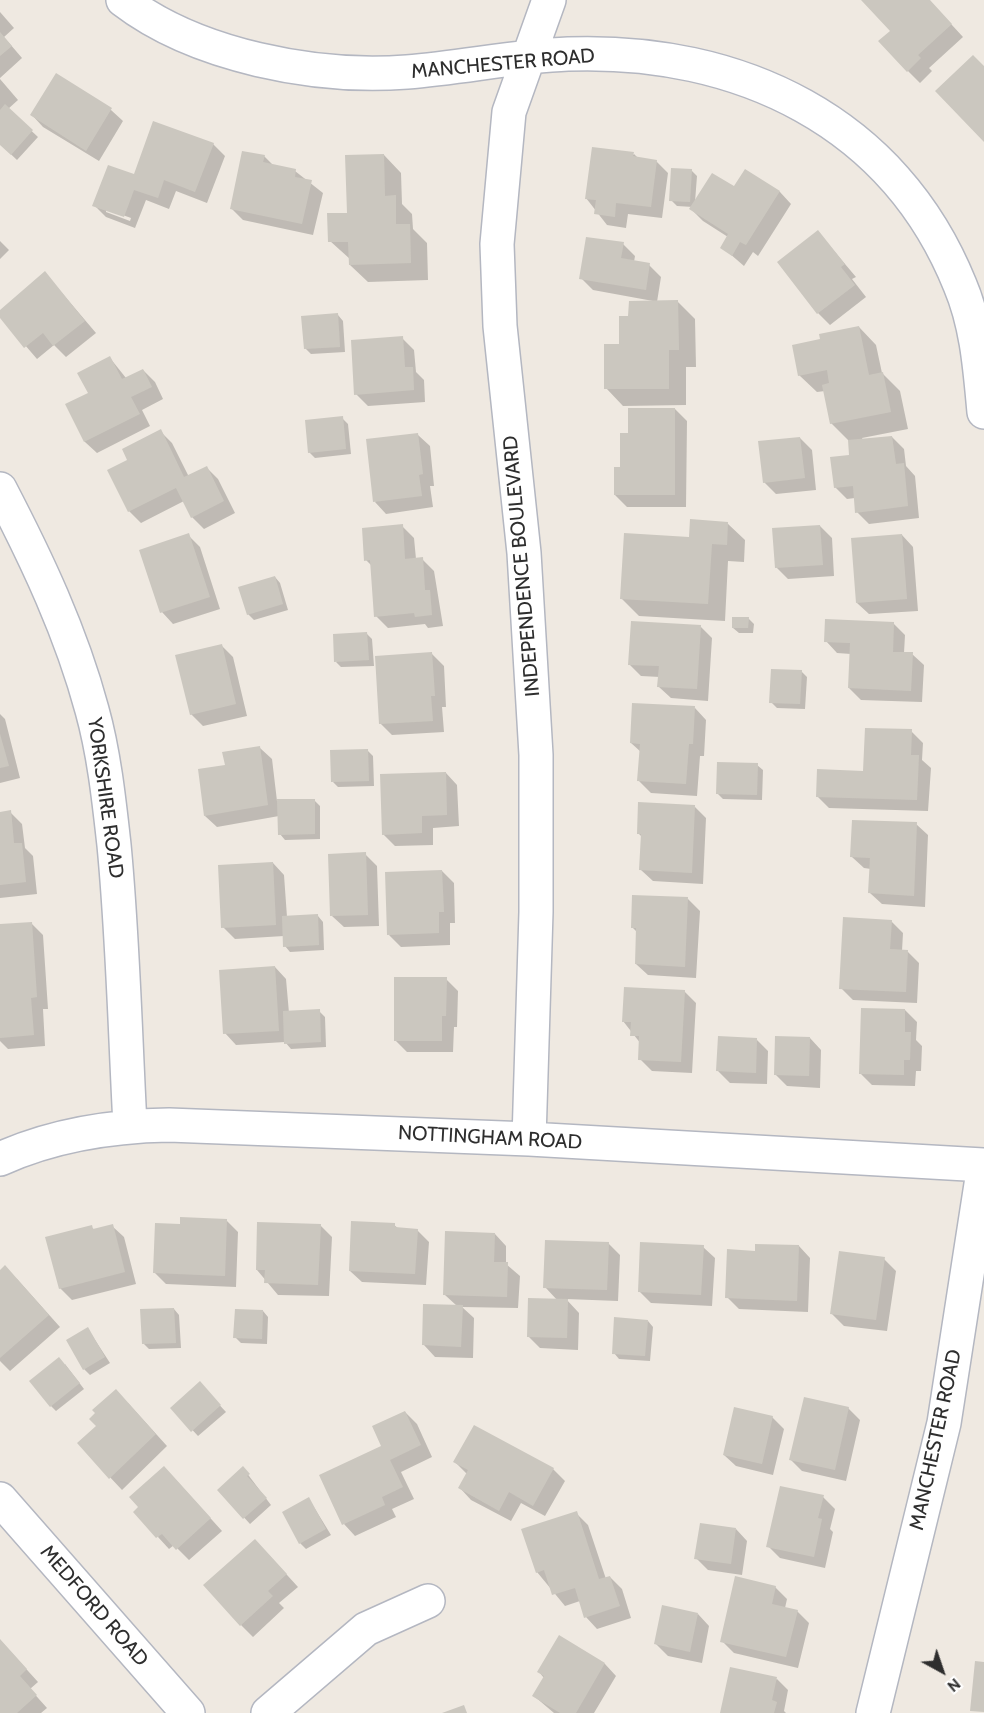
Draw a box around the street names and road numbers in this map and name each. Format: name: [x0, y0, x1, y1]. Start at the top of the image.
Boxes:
street label: MANCHESTER ROAD: [410, 44, 596, 84]
street label: INDEPENDENCE BOULEVARD: [499, 434, 545, 698]
street label: YORKSHIRE ROAD: [82, 716, 128, 880]
street label: NOTTINGHAM ROAD: [397, 1121, 583, 1155]
street label: MANCHESTER ROAD: [905, 1347, 967, 1533]
street label: MEDFORD ROAD: [35, 1541, 153, 1671]

